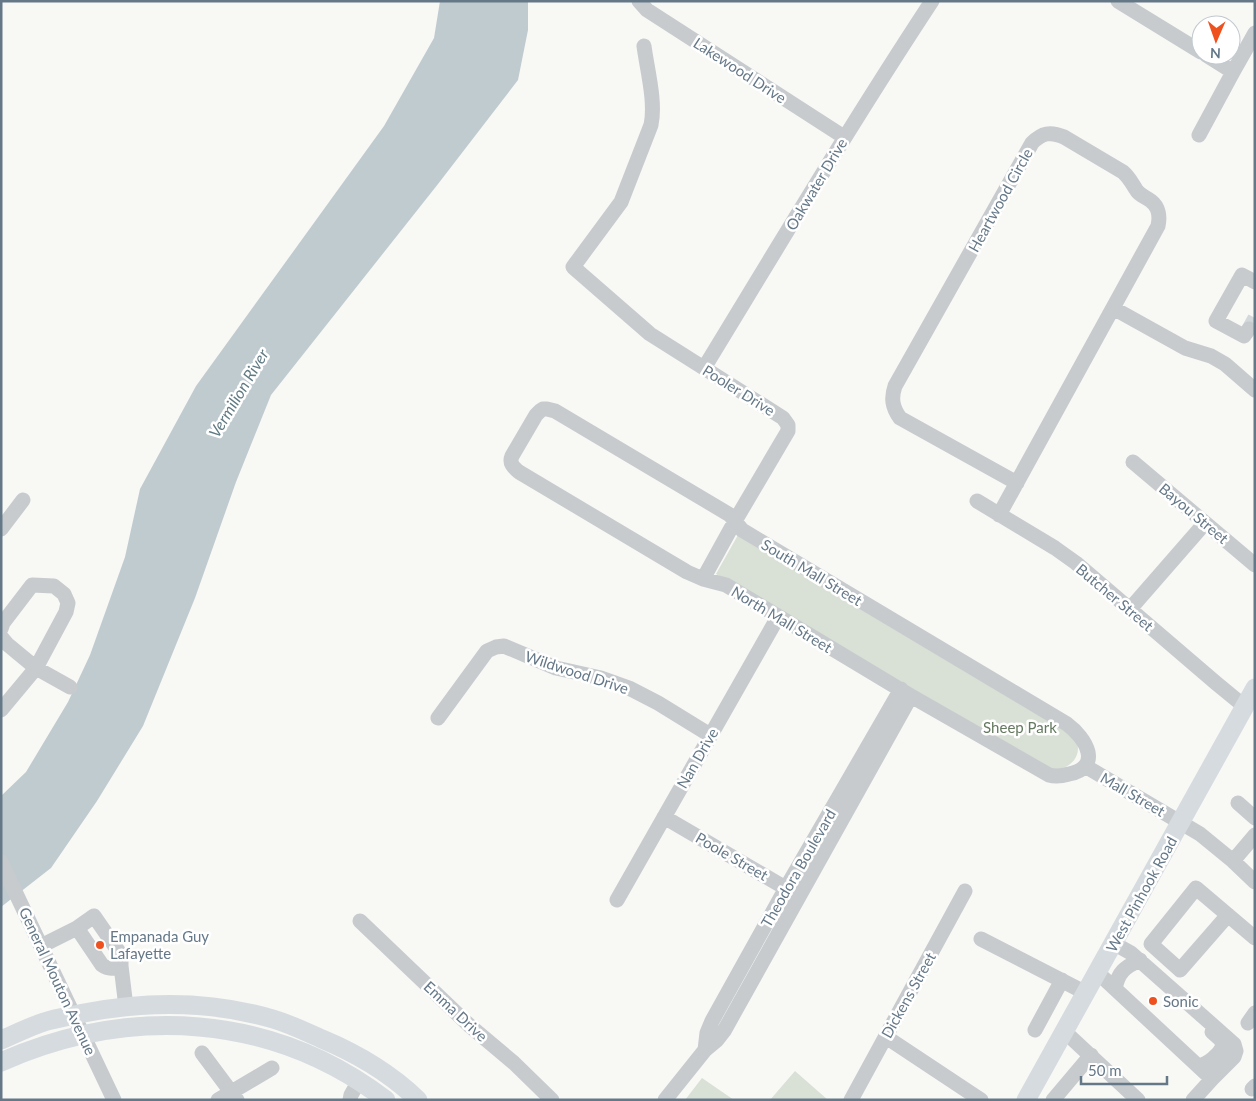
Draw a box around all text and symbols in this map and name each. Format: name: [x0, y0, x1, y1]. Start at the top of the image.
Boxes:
north arrow: [1191, 15, 1241, 65]
street label: Lakewood Drive: [690, 33, 790, 107]
text: N: [1210, 45, 1221, 62]
street label: Oakwater Drive: [782, 135, 851, 233]
street label: Heartwood Circle: [964, 145, 1036, 255]
water label: Vermilion River: [204, 345, 272, 441]
street label: Pooler Drive: [700, 361, 779, 419]
street label: Bayou Street: [1156, 479, 1233, 547]
street label: South Mall Street: [758, 535, 866, 609]
street label: Butcher Street: [1073, 560, 1158, 635]
street label: North Mall Street: [728, 582, 836, 656]
street label: Wildwood Drive: [523, 647, 631, 697]
park label: Sheep Park: [983, 718, 1057, 736]
street label: Nan Drive: [673, 725, 721, 791]
street label: Mall Street: [1098, 768, 1169, 820]
street label: Theodora Boulevard: [757, 806, 839, 930]
street label: Poole Street: [693, 828, 772, 884]
street label: West Pinhook Road: [1102, 833, 1180, 955]
street label: General Mouton Avenue: [16, 904, 100, 1058]
place label: Empanada Guy Lafayette: [110, 927, 209, 962]
marker: Empanada Guy Lafayette: [94, 939, 106, 951]
street label: Dickens Street: [877, 948, 939, 1041]
street label: Emma Drive: [421, 977, 492, 1045]
place label: Sonic: [1163, 992, 1199, 1010]
marker: Sonic: [1147, 995, 1159, 1007]
scale bar: [1081, 1054, 1167, 1086]
text: 50 m: [1088, 1061, 1122, 1079]

